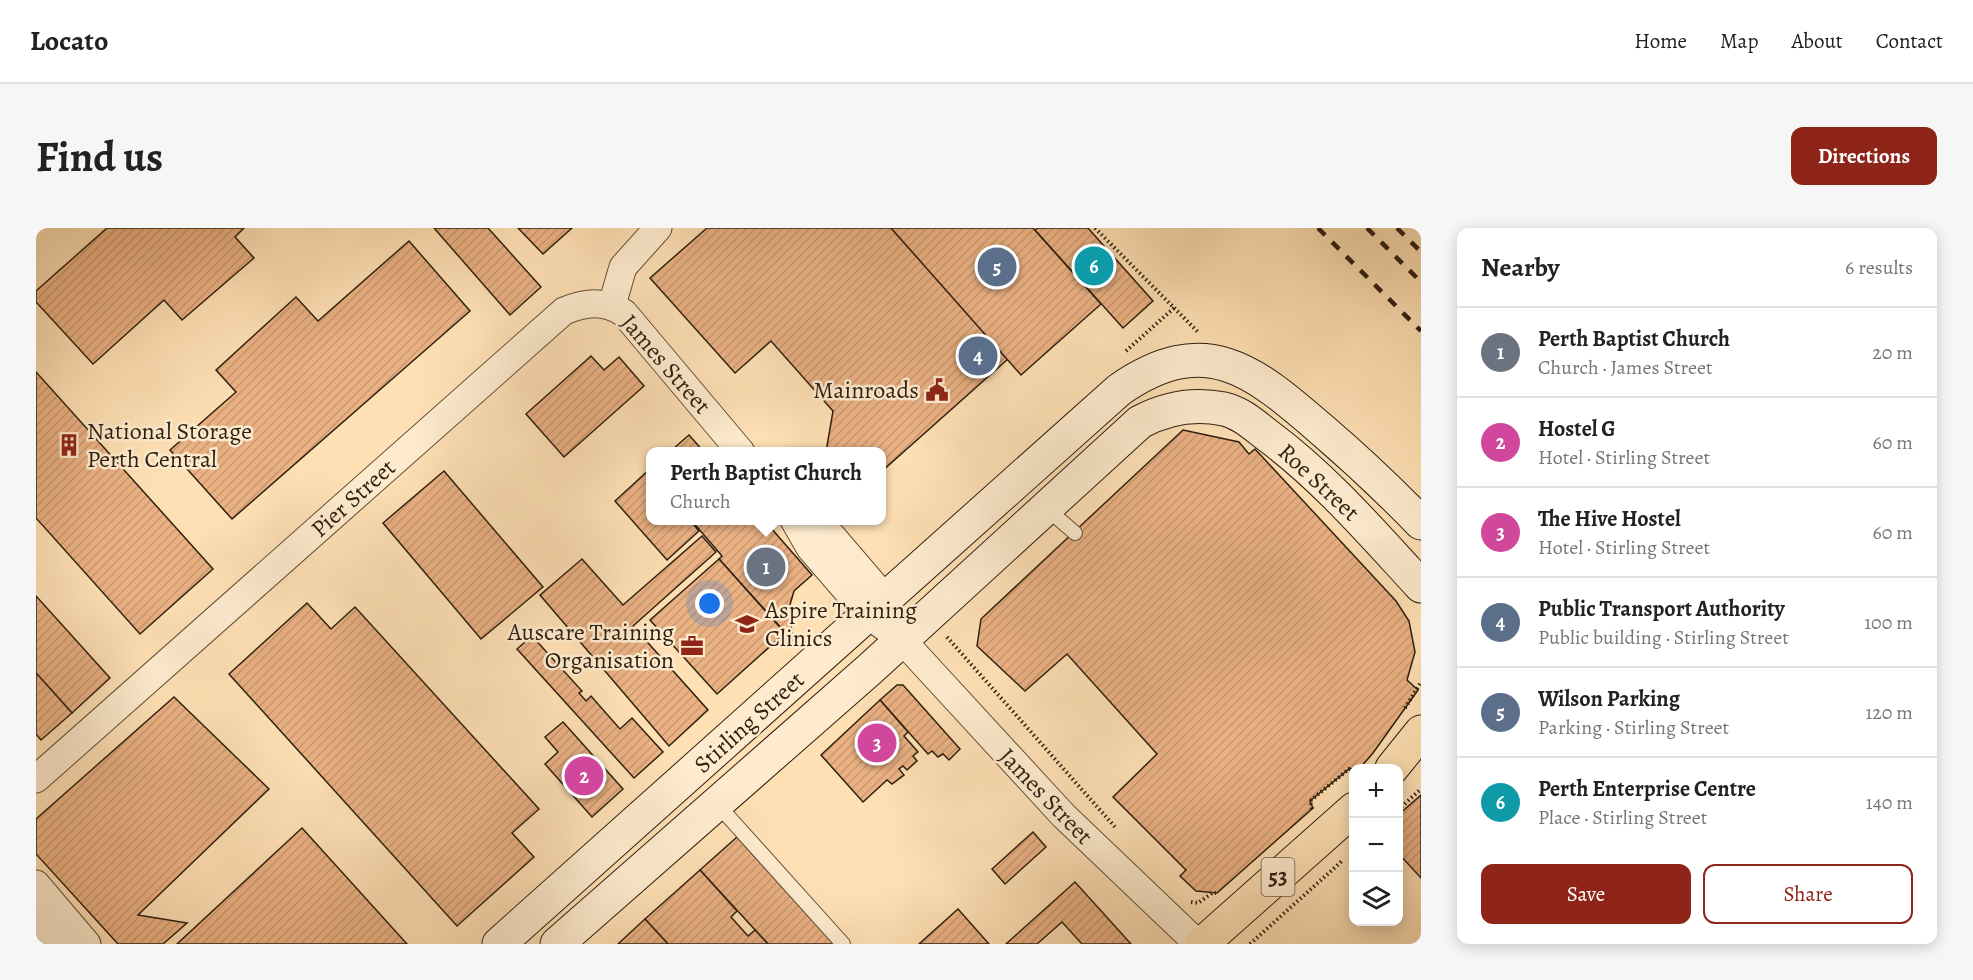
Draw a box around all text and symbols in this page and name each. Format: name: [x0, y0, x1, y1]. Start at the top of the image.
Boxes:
text: Locato: [30, 22, 108, 60]
text: Home: [1634, 27, 1687, 55]
text: Map: [1720, 27, 1758, 55]
text: About: [1791, 27, 1843, 55]
text: Contact: [1876, 27, 1943, 55]
button: Directions: [1791, 127, 1937, 185]
text: Find us: [36, 128, 163, 185]
pin: 6: [1074, 243, 1114, 288]
pin: 5: [978, 244, 1016, 290]
text: Nearby: [1481, 250, 1560, 285]
text: 6 results: [1845, 254, 1913, 281]
street label: James Street: [614, 307, 718, 421]
text: Perth Baptist Church: [1538, 324, 1730, 354]
pin: 4: [958, 334, 998, 378]
text: 1: [1497, 339, 1504, 366]
text: 20 m: [1872, 339, 1913, 366]
text: Church · James Street: [1538, 354, 1713, 381]
place label: Mainroads: [813, 374, 919, 406]
public building icon: Mainroads: [924, 377, 950, 403]
text: Hostel G: [1538, 414, 1616, 444]
place label: National Storage Perth Central: [87, 415, 252, 475]
text: 2: [1496, 429, 1505, 456]
text: 60 m: [1873, 429, 1913, 456]
building icon: National Storage Perth Central: [56, 432, 82, 458]
street label: Roe Street: [1271, 436, 1367, 528]
text: Hotel · Stirling Street: [1538, 444, 1710, 471]
popup: [646, 447, 886, 525]
street label: Pier Street: [304, 451, 402, 545]
text: Perth Baptist Church: [670, 458, 862, 488]
text: Church: [670, 488, 731, 515]
text: The Hive Hostel: [1538, 504, 1681, 534]
text: 3: [1496, 519, 1505, 546]
text: 60 m: [1873, 519, 1913, 546]
text: Hotel · Stirling Street: [1538, 534, 1710, 561]
pin: 1: [746, 544, 786, 590]
your location: [695, 589, 724, 618]
place label: Aspire Training Clinics: [764, 594, 917, 654]
text: Public Transport Authority: [1538, 594, 1785, 624]
text: 4: [1496, 609, 1505, 636]
text: 100 m: [1864, 609, 1913, 636]
school or university icon: Aspire Training Clinics: [734, 611, 760, 637]
place label: Auscare Training Organisation: [507, 616, 674, 676]
text: Public building · Stirling Street: [1538, 624, 1789, 651]
office icon: Auscare Training Organisation: [679, 633, 705, 659]
street label: Stirling Street: [687, 664, 811, 780]
text: Wilson Parking: [1538, 684, 1680, 714]
text: 5: [1496, 699, 1505, 726]
text: 120 m: [1865, 699, 1913, 726]
text: Parking · Stirling Street: [1538, 714, 1729, 741]
pin: 3: [858, 720, 896, 766]
street label: James Street: [992, 741, 1100, 851]
pin: 2: [564, 754, 604, 798]
map controls: [1349, 764, 1403, 926]
button: +: [1349, 764, 1403, 818]
text: Perth Enterprise Centre: [1538, 774, 1756, 804]
text: 6: [1496, 789, 1505, 816]
text: 140 m: [1866, 789, 1913, 816]
text: Place · Stirling Street: [1538, 804, 1707, 831]
button: −: [1349, 818, 1403, 872]
road number: 53: [1262, 858, 1294, 896]
button: Save: [1481, 864, 1691, 924]
button: Share: [1703, 864, 1913, 924]
button: layers: [1349, 872, 1403, 926]

